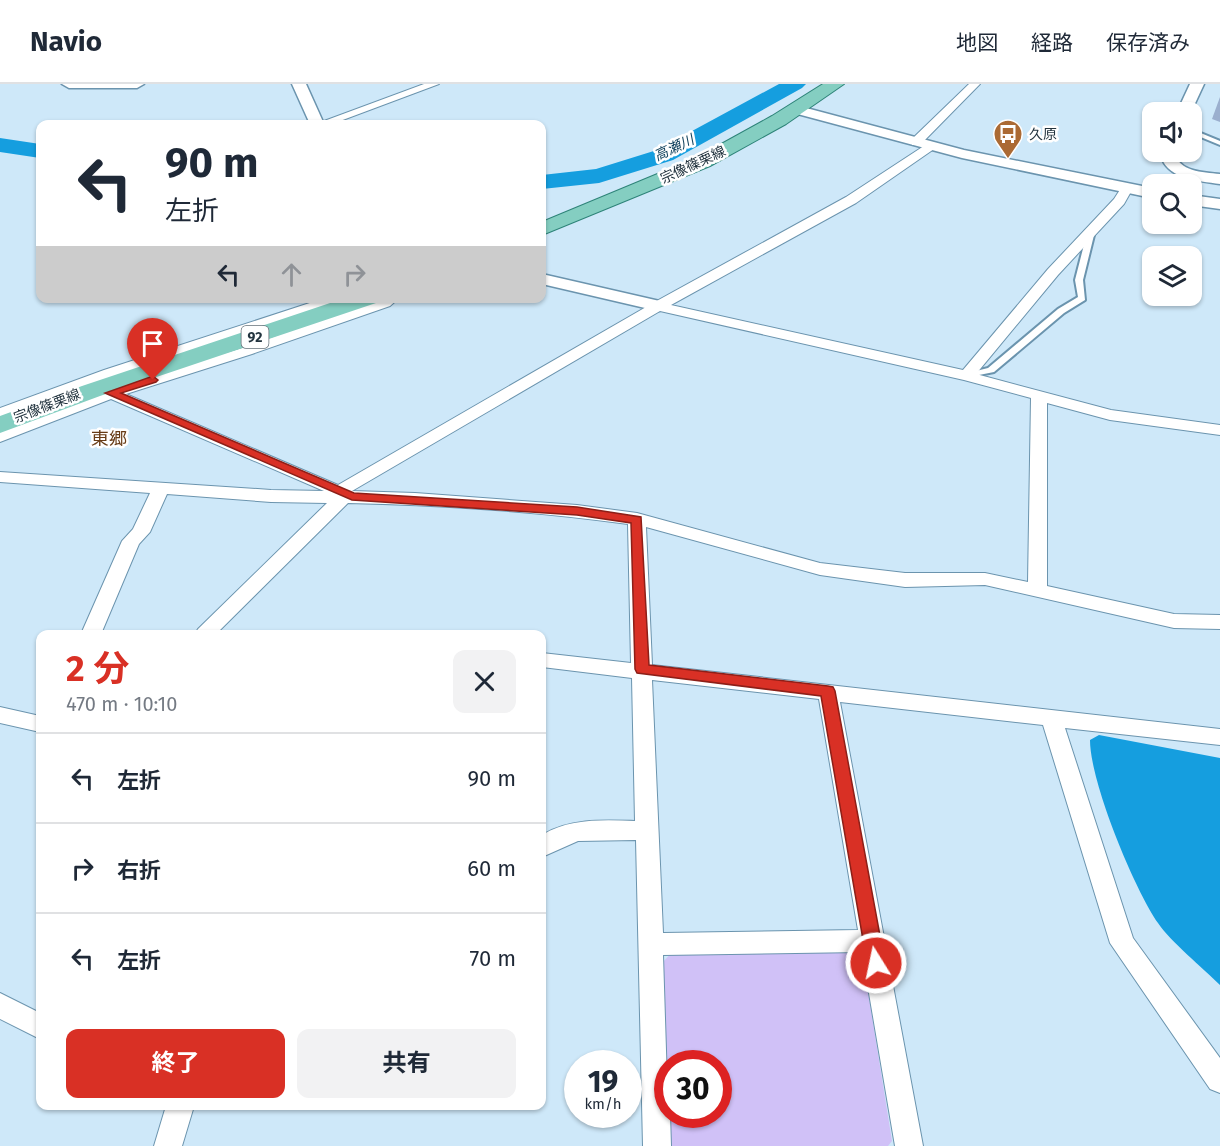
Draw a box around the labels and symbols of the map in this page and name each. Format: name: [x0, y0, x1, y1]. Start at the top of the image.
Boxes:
bus stop icon: 久原: [992, 118, 1024, 160]
place label: 久原: [1029, 126, 1057, 143]
water label: 高瀬川: [651, 131, 698, 165]
street label: 宗像篠栗線: [658, 143, 728, 187]
pin: [127, 318, 178, 380]
road number: 92: [242, 326, 268, 348]
street label: 宗像篠栗線: [11, 386, 83, 426]
district label: 東郷: [91, 428, 127, 450]
position arrow: [844, 931, 908, 995]
speed limit sign: 30: [654, 1050, 732, 1128]

